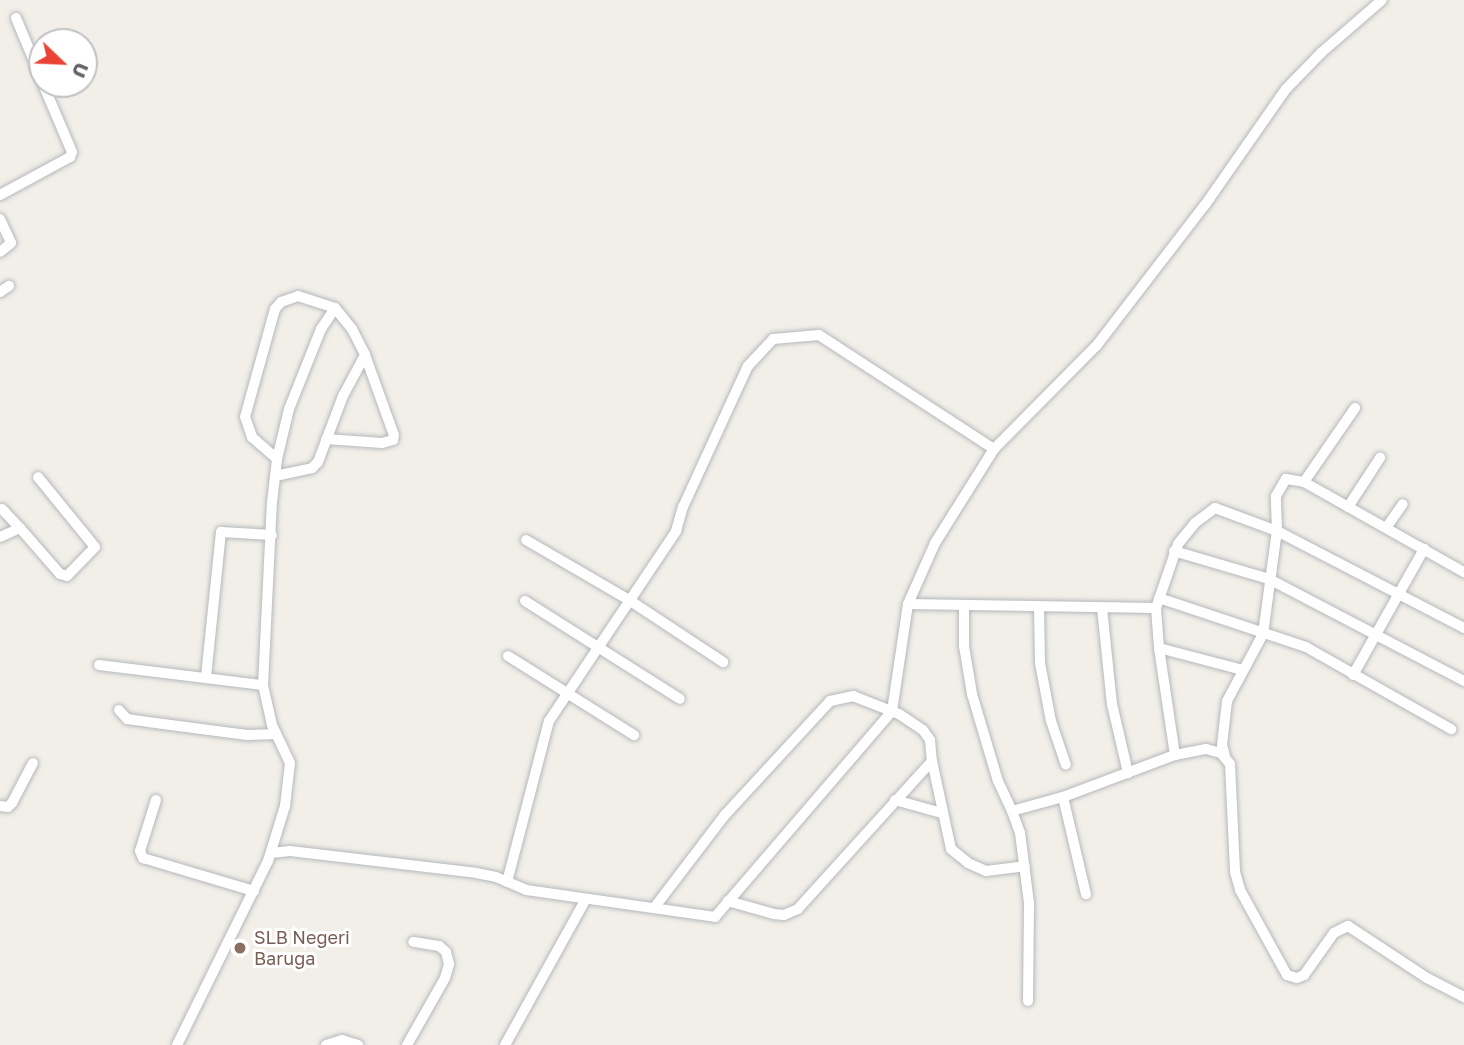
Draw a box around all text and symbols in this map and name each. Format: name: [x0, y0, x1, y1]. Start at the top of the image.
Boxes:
north arrow: [28, 28, 98, 98]
text: U: [68, 60, 94, 81]
place label: SLB Negeri Baruga: [254, 927, 350, 970]
marker: SLB Negeri Baruga: [232, 940, 248, 956]

